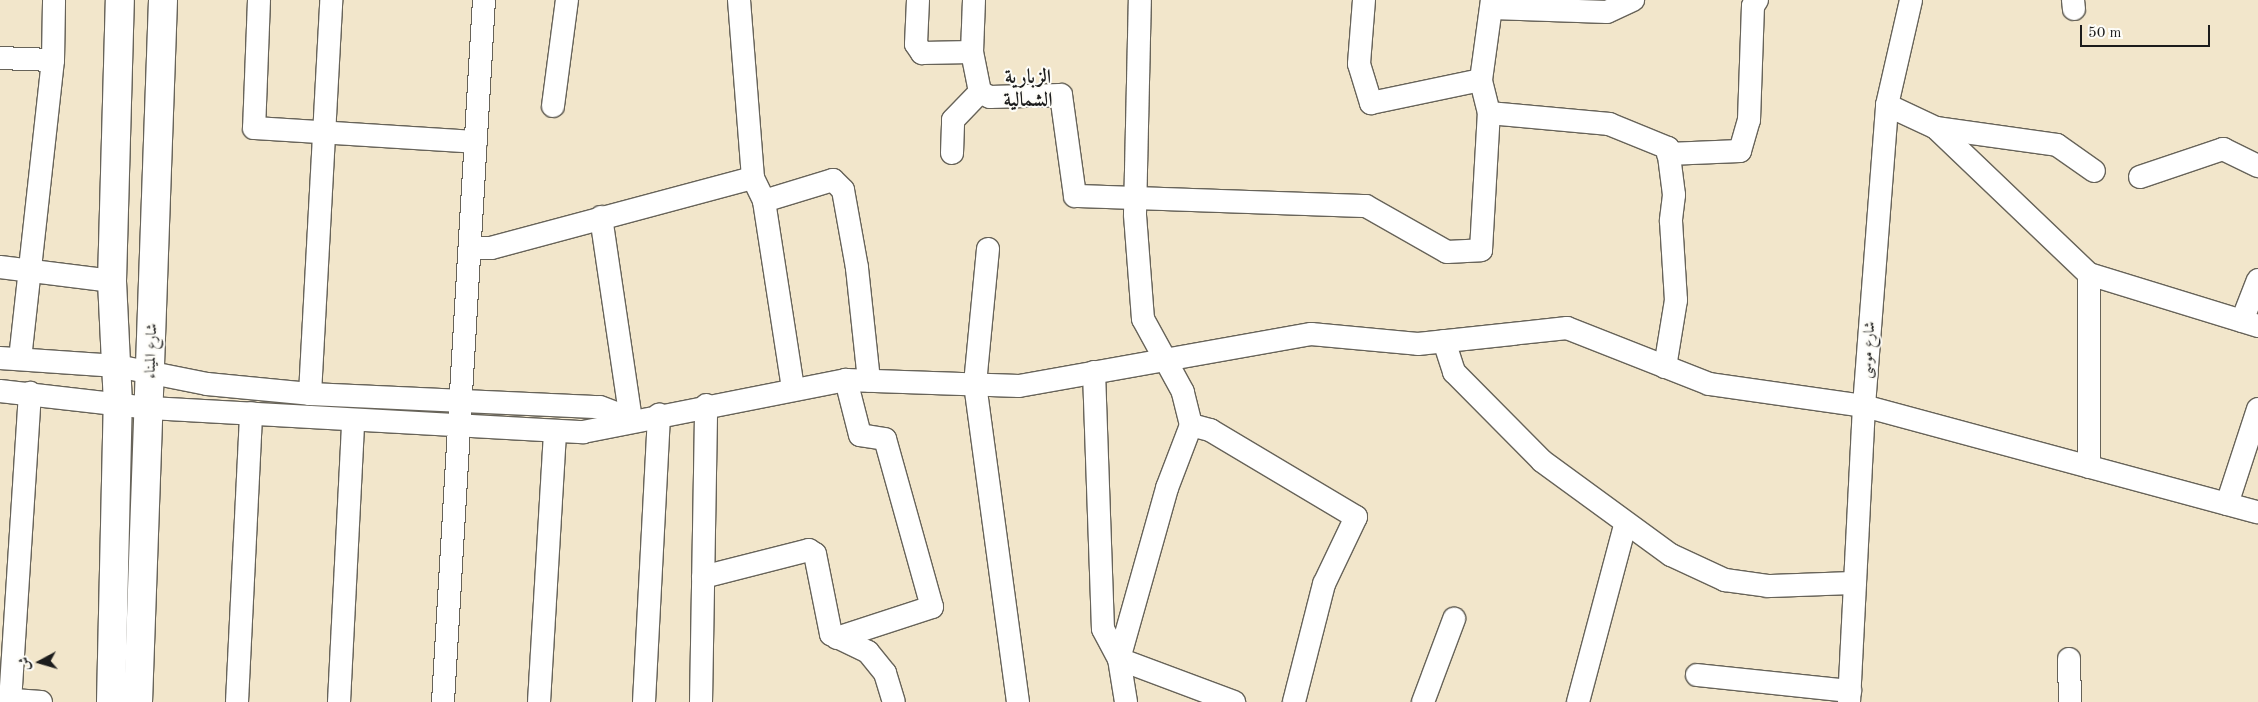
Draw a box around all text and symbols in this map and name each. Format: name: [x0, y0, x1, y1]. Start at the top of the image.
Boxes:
scale bar: [2083, 15, 2213, 47]
text: 50 m: [2088, 26, 2122, 41]
district label: الزبارية الشمالية: [1004, 66, 1052, 113]
street label: شارع موسى: [1858, 321, 1880, 379]
street label: شارع الميناء: [142, 323, 162, 379]
north arrow: [15, 637, 65, 687]
text: ش: [17, 656, 33, 671]

